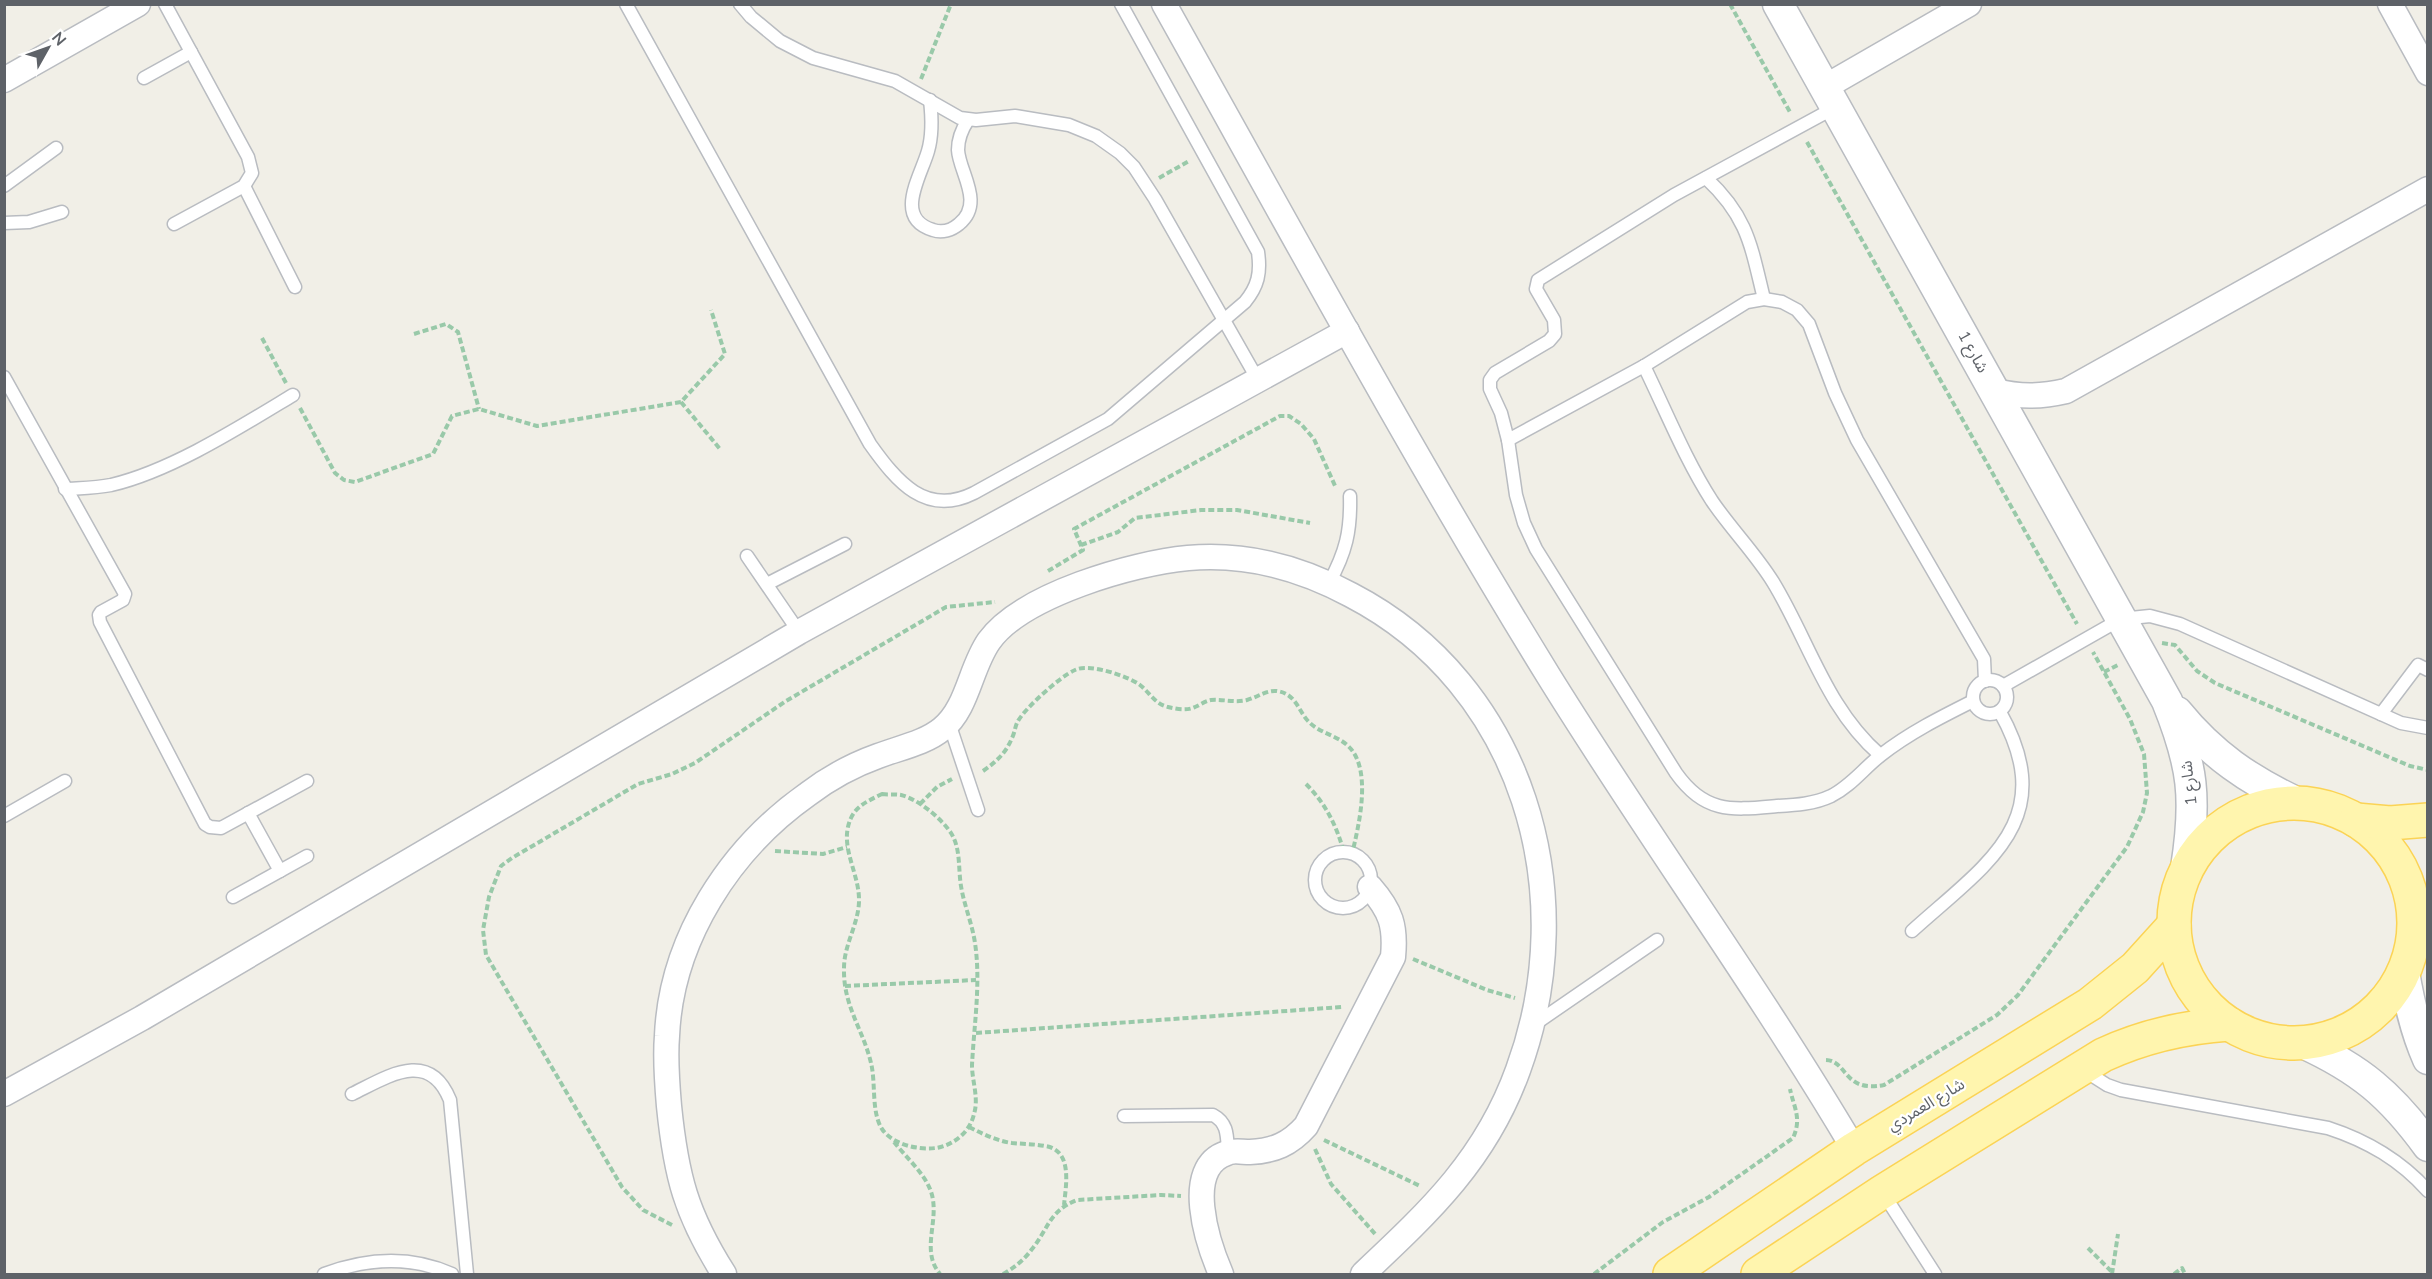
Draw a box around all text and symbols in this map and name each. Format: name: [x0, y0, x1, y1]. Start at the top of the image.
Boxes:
north arrow: [18, 18, 78, 78]
text: N: [46, 27, 71, 51]
street label: شارع 1: [1952, 327, 1994, 377]
street label: شارع 1: [2175, 759, 2204, 807]
street label: شارع العمردي: [1883, 1073, 1969, 1138]

